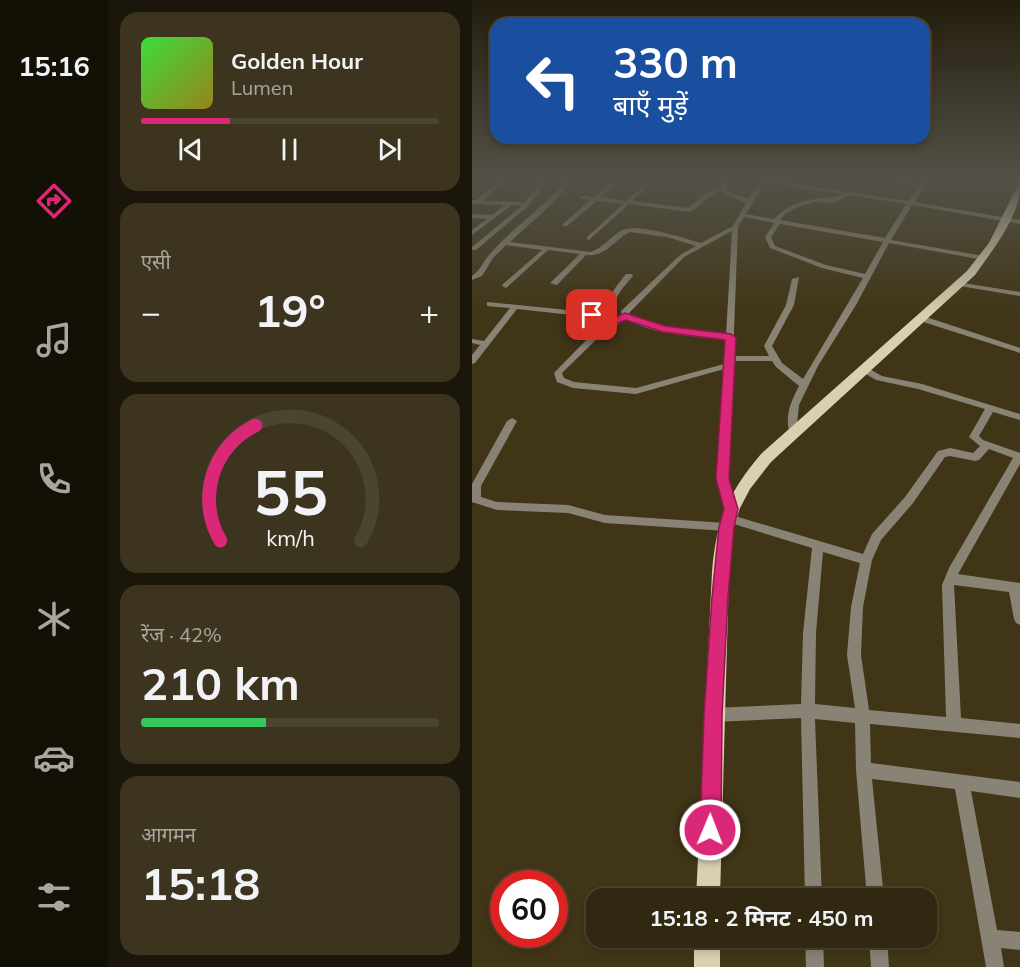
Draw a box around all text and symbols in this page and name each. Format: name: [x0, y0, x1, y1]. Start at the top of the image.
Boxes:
text: 330 m: [613, 36, 738, 89]
icon: left: [514, 42, 592, 120]
text: Golden Hour: [231, 47, 363, 75]
text: 15:16: [18, 49, 90, 83]
text: Lumen: [231, 75, 293, 100]
text: बाएँ मुड़ें: [613, 88, 688, 122]
icon: previous: [174, 133, 207, 166]
icon: pause: [273, 133, 306, 166]
icon: next: [373, 133, 406, 166]
icon: directions: [33, 180, 75, 222]
text: एसी: [141, 249, 171, 274]
text: 19°: [254, 282, 326, 338]
pin: [566, 289, 617, 340]
text: −: [141, 291, 161, 332]
text: +: [419, 291, 439, 332]
icon: arrive: [575, 298, 608, 331]
icon: music: [33, 319, 75, 361]
text: 55: [253, 452, 327, 531]
icon: phone: [33, 458, 75, 500]
text: km/h: [266, 524, 314, 551]
icon: climate: [33, 598, 75, 640]
text: रेंज · 42%: [141, 622, 222, 647]
text: 210 km: [141, 655, 300, 711]
icon: car: [33, 737, 75, 779]
position arrow: [678, 798, 742, 862]
text: आगमन: [141, 822, 196, 847]
text: 15:18: [141, 855, 260, 911]
speed limit sign: 60: [490, 870, 568, 948]
icon: filters: [33, 876, 75, 918]
text: 15:18 · 2 मिनट · 450 m: [649, 904, 874, 932]

